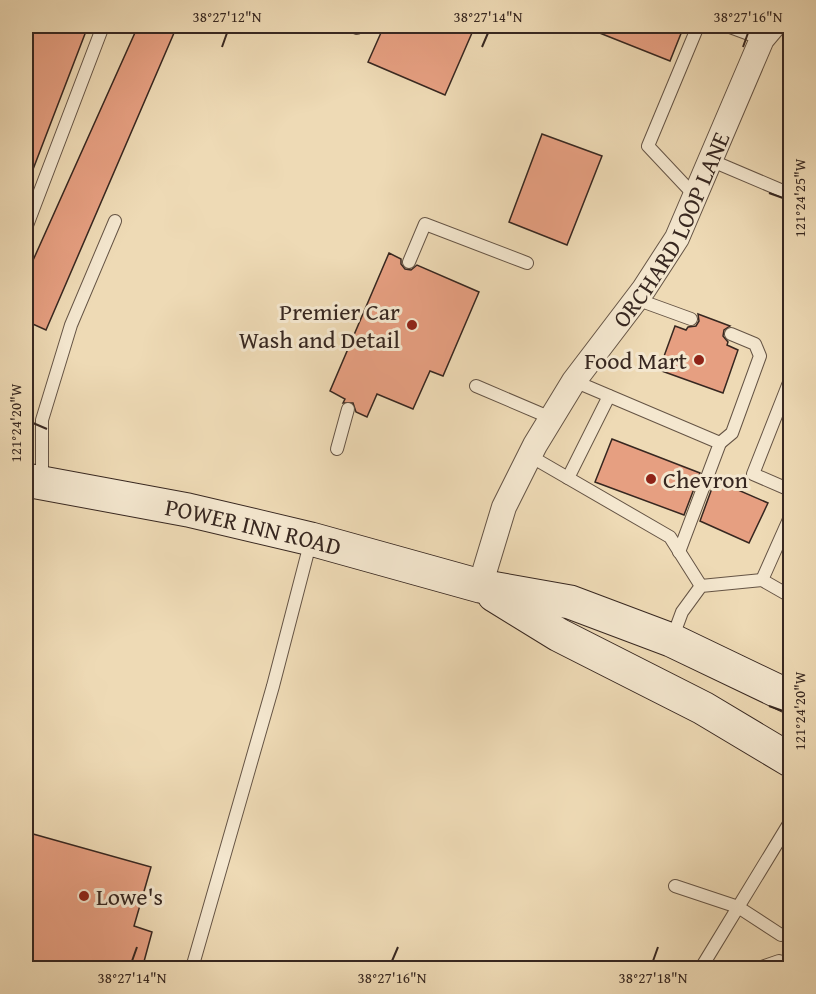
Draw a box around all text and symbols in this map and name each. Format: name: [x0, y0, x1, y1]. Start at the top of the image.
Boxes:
text: 38°27'12"N: [193, 6, 262, 27]
text: 38°27'14"N: [454, 6, 523, 27]
text: 38°27'16"N: [714, 6, 783, 27]
street label: ORCHARD LOOP LANE: [604, 126, 738, 334]
text: 121°24'25"W: [789, 158, 810, 238]
place label: Premier Car Wash and Detail: [239, 294, 400, 357]
marker: Premier Car Wash and Detail: [405, 318, 419, 332]
place label: Food Mart: [584, 343, 688, 378]
marker: Food Mart: [692, 353, 706, 367]
text: 121°24'20"W: [5, 383, 26, 463]
place label: Chevron: [663, 462, 749, 497]
marker: Chevron: [644, 472, 658, 486]
street label: POWER INN ROAD: [162, 489, 345, 564]
text: 121°24'20"W: [789, 671, 810, 751]
place label: Lowe's: [96, 879, 163, 914]
marker: Lowe's: [77, 889, 91, 903]
text: 38°27'14"N: [98, 967, 167, 988]
text: 38°27'16"N: [358, 967, 427, 988]
text: 38°27'18"N: [619, 967, 688, 988]

